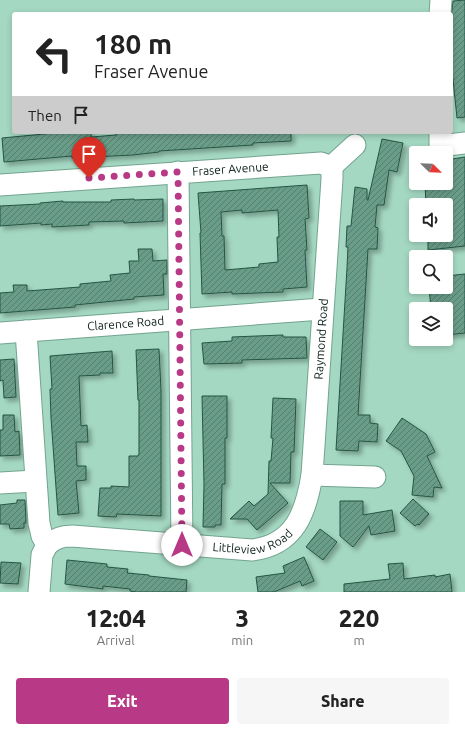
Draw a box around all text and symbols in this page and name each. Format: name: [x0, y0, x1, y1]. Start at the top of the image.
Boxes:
icon: left: [28, 28, 80, 80]
text: 180 m: [94, 28, 172, 59]
text: Fraser Avenue: [94, 61, 209, 81]
icon: arrive: [70, 104, 92, 126]
text: Then: [28, 107, 62, 124]
pin: [72, 137, 106, 178]
icon: arrive: [78, 143, 100, 165]
north arrow: [409, 146, 453, 190]
map controls: [409, 146, 453, 346]
street label: Fraser Avenue: [192, 160, 269, 178]
button: sound: [409, 198, 453, 242]
button: search: [409, 250, 453, 294]
street label: Raymond Road: [311, 298, 330, 380]
button: layers: [409, 302, 453, 346]
street label: Clarence Road: [87, 314, 165, 332]
position arrow: [161, 524, 203, 566]
street label: Littleview Road: [212, 526, 295, 556]
text: 12:04: [86, 605, 146, 632]
text: 3: [235, 605, 249, 632]
text: 220: [339, 605, 379, 632]
text: Arrival: [97, 633, 135, 647]
text: min: [231, 633, 253, 647]
text: m: [353, 633, 365, 647]
button: Exit: [16, 678, 229, 724]
button: Share: [237, 678, 449, 724]

